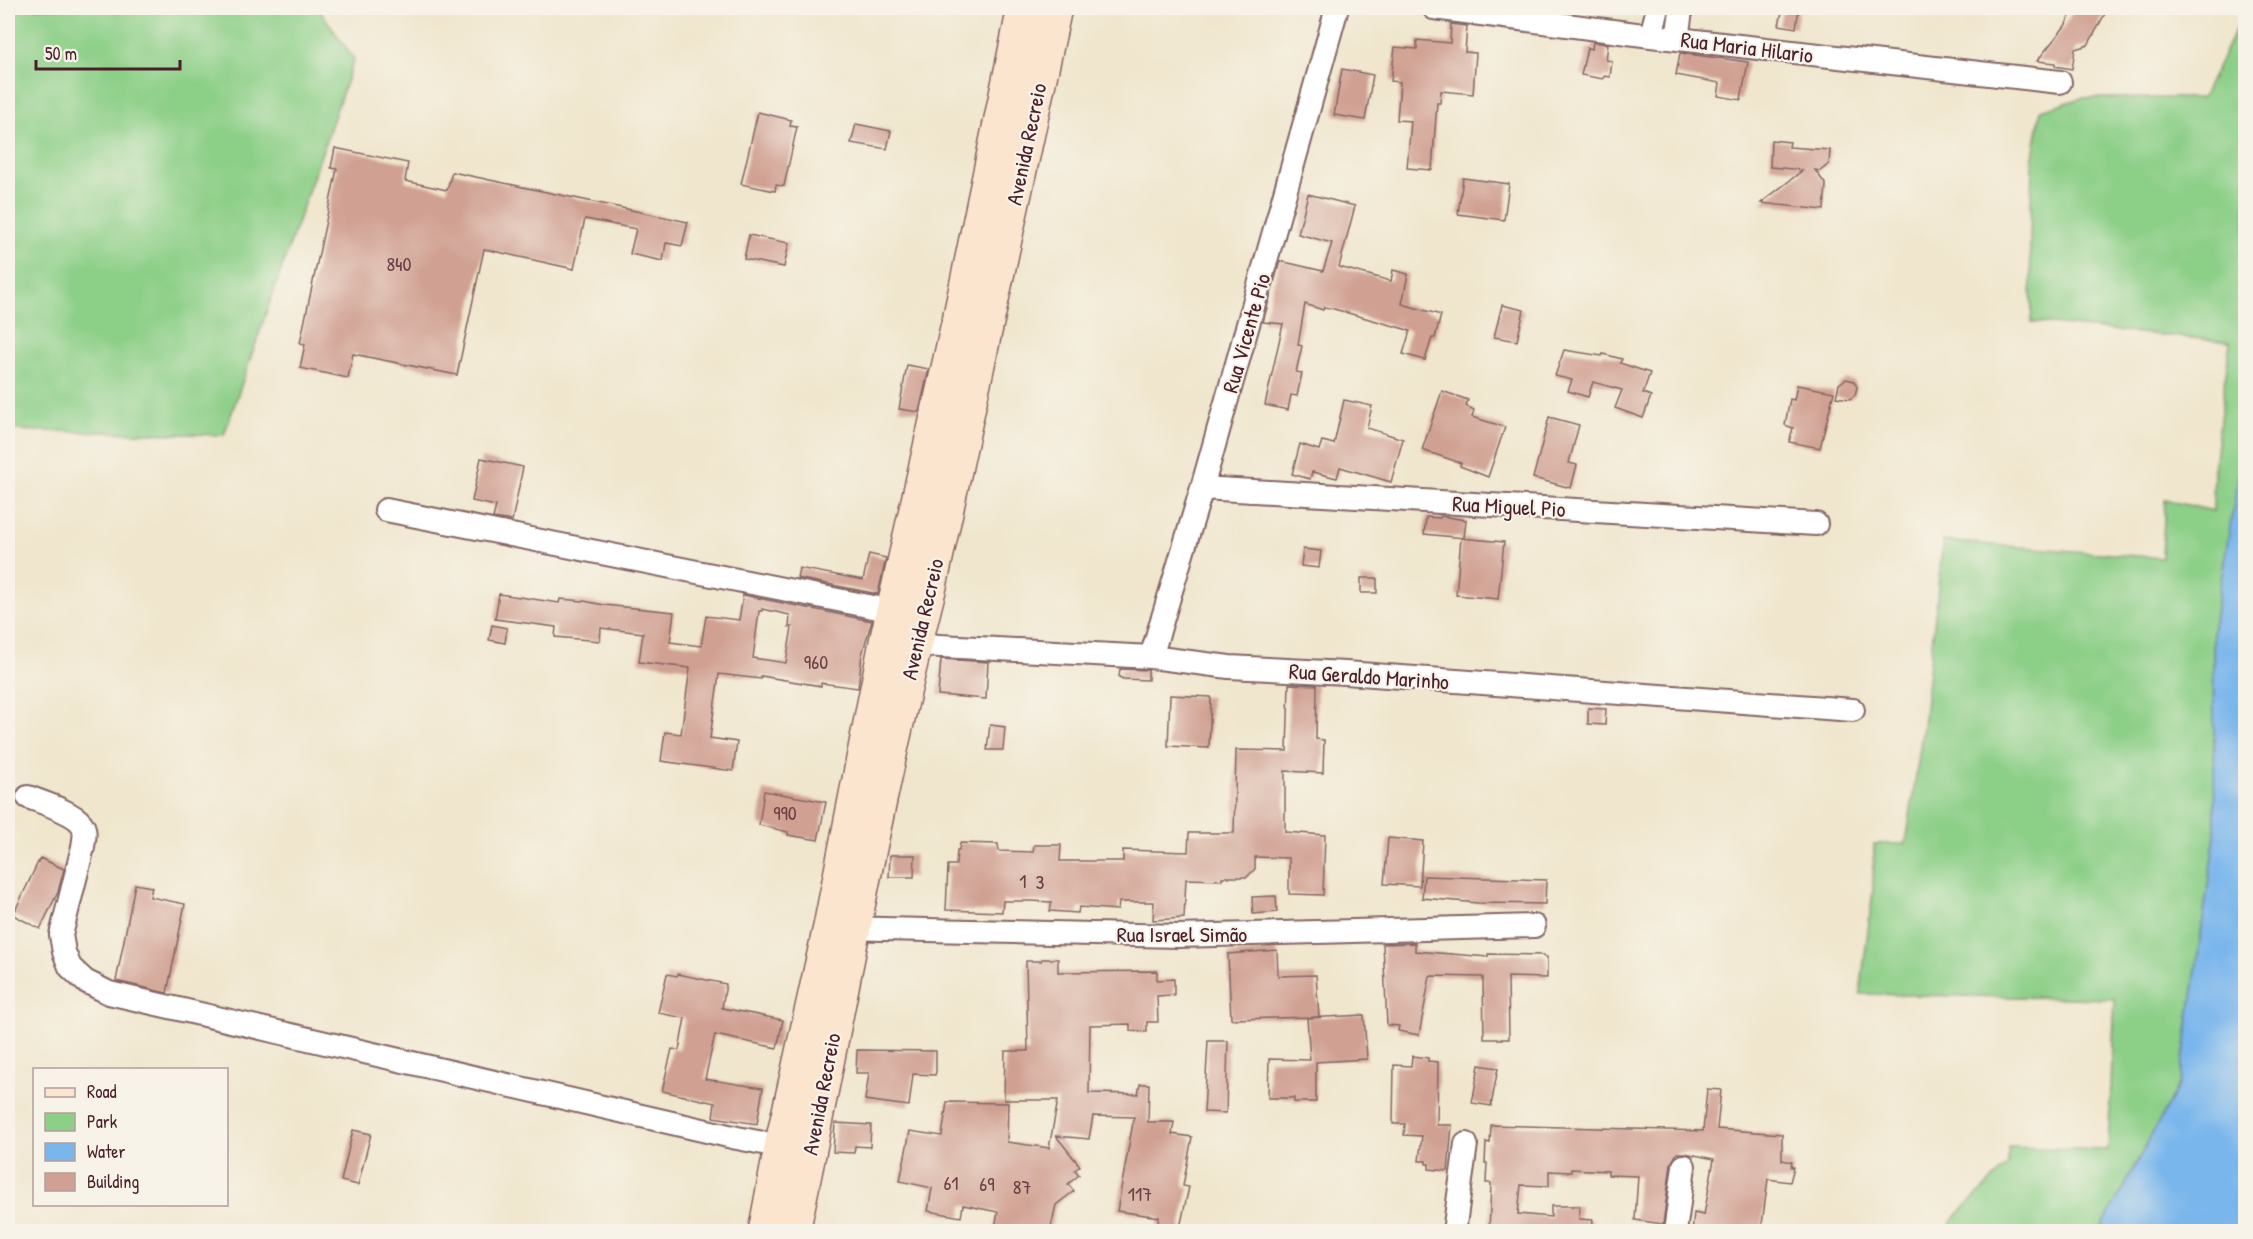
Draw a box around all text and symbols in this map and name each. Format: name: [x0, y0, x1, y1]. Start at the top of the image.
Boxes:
street label: Rua Maria Hilario: [1679, 24, 1815, 70]
scale bar: [36, 33, 180, 71]
text: 50 m: [45, 41, 77, 66]
street label: Avenida Recreio: [998, 80, 1054, 208]
house number: 840: [386, 250, 412, 277]
street label: Rua Vicente Pio: [1215, 270, 1277, 396]
street label: Rua Miguel Pio: [1452, 488, 1566, 524]
street label: Avenida Recreio: [893, 555, 951, 683]
house number: 960: [804, 648, 828, 675]
street label: Rua Geraldo Marinho: [1288, 655, 1450, 697]
house number: 990: [773, 799, 797, 826]
house number: 1: [1019, 867, 1027, 894]
house number: 3: [1036, 868, 1045, 895]
street label: Rua Israel Simão: [1117, 919, 1247, 949]
street label: Avenida Recreio: [794, 1030, 848, 1158]
legend: [33, 1068, 228, 1206]
text: Road: [87, 1079, 117, 1104]
text: Park: [87, 1109, 118, 1134]
text: Water: [87, 1139, 125, 1164]
text: Building: [87, 1169, 139, 1194]
house number: 61: [943, 1169, 959, 1196]
house number: 69: [979, 1170, 995, 1197]
house number: 87: [1013, 1173, 1031, 1200]
house number: 117: [1128, 1180, 1152, 1207]

